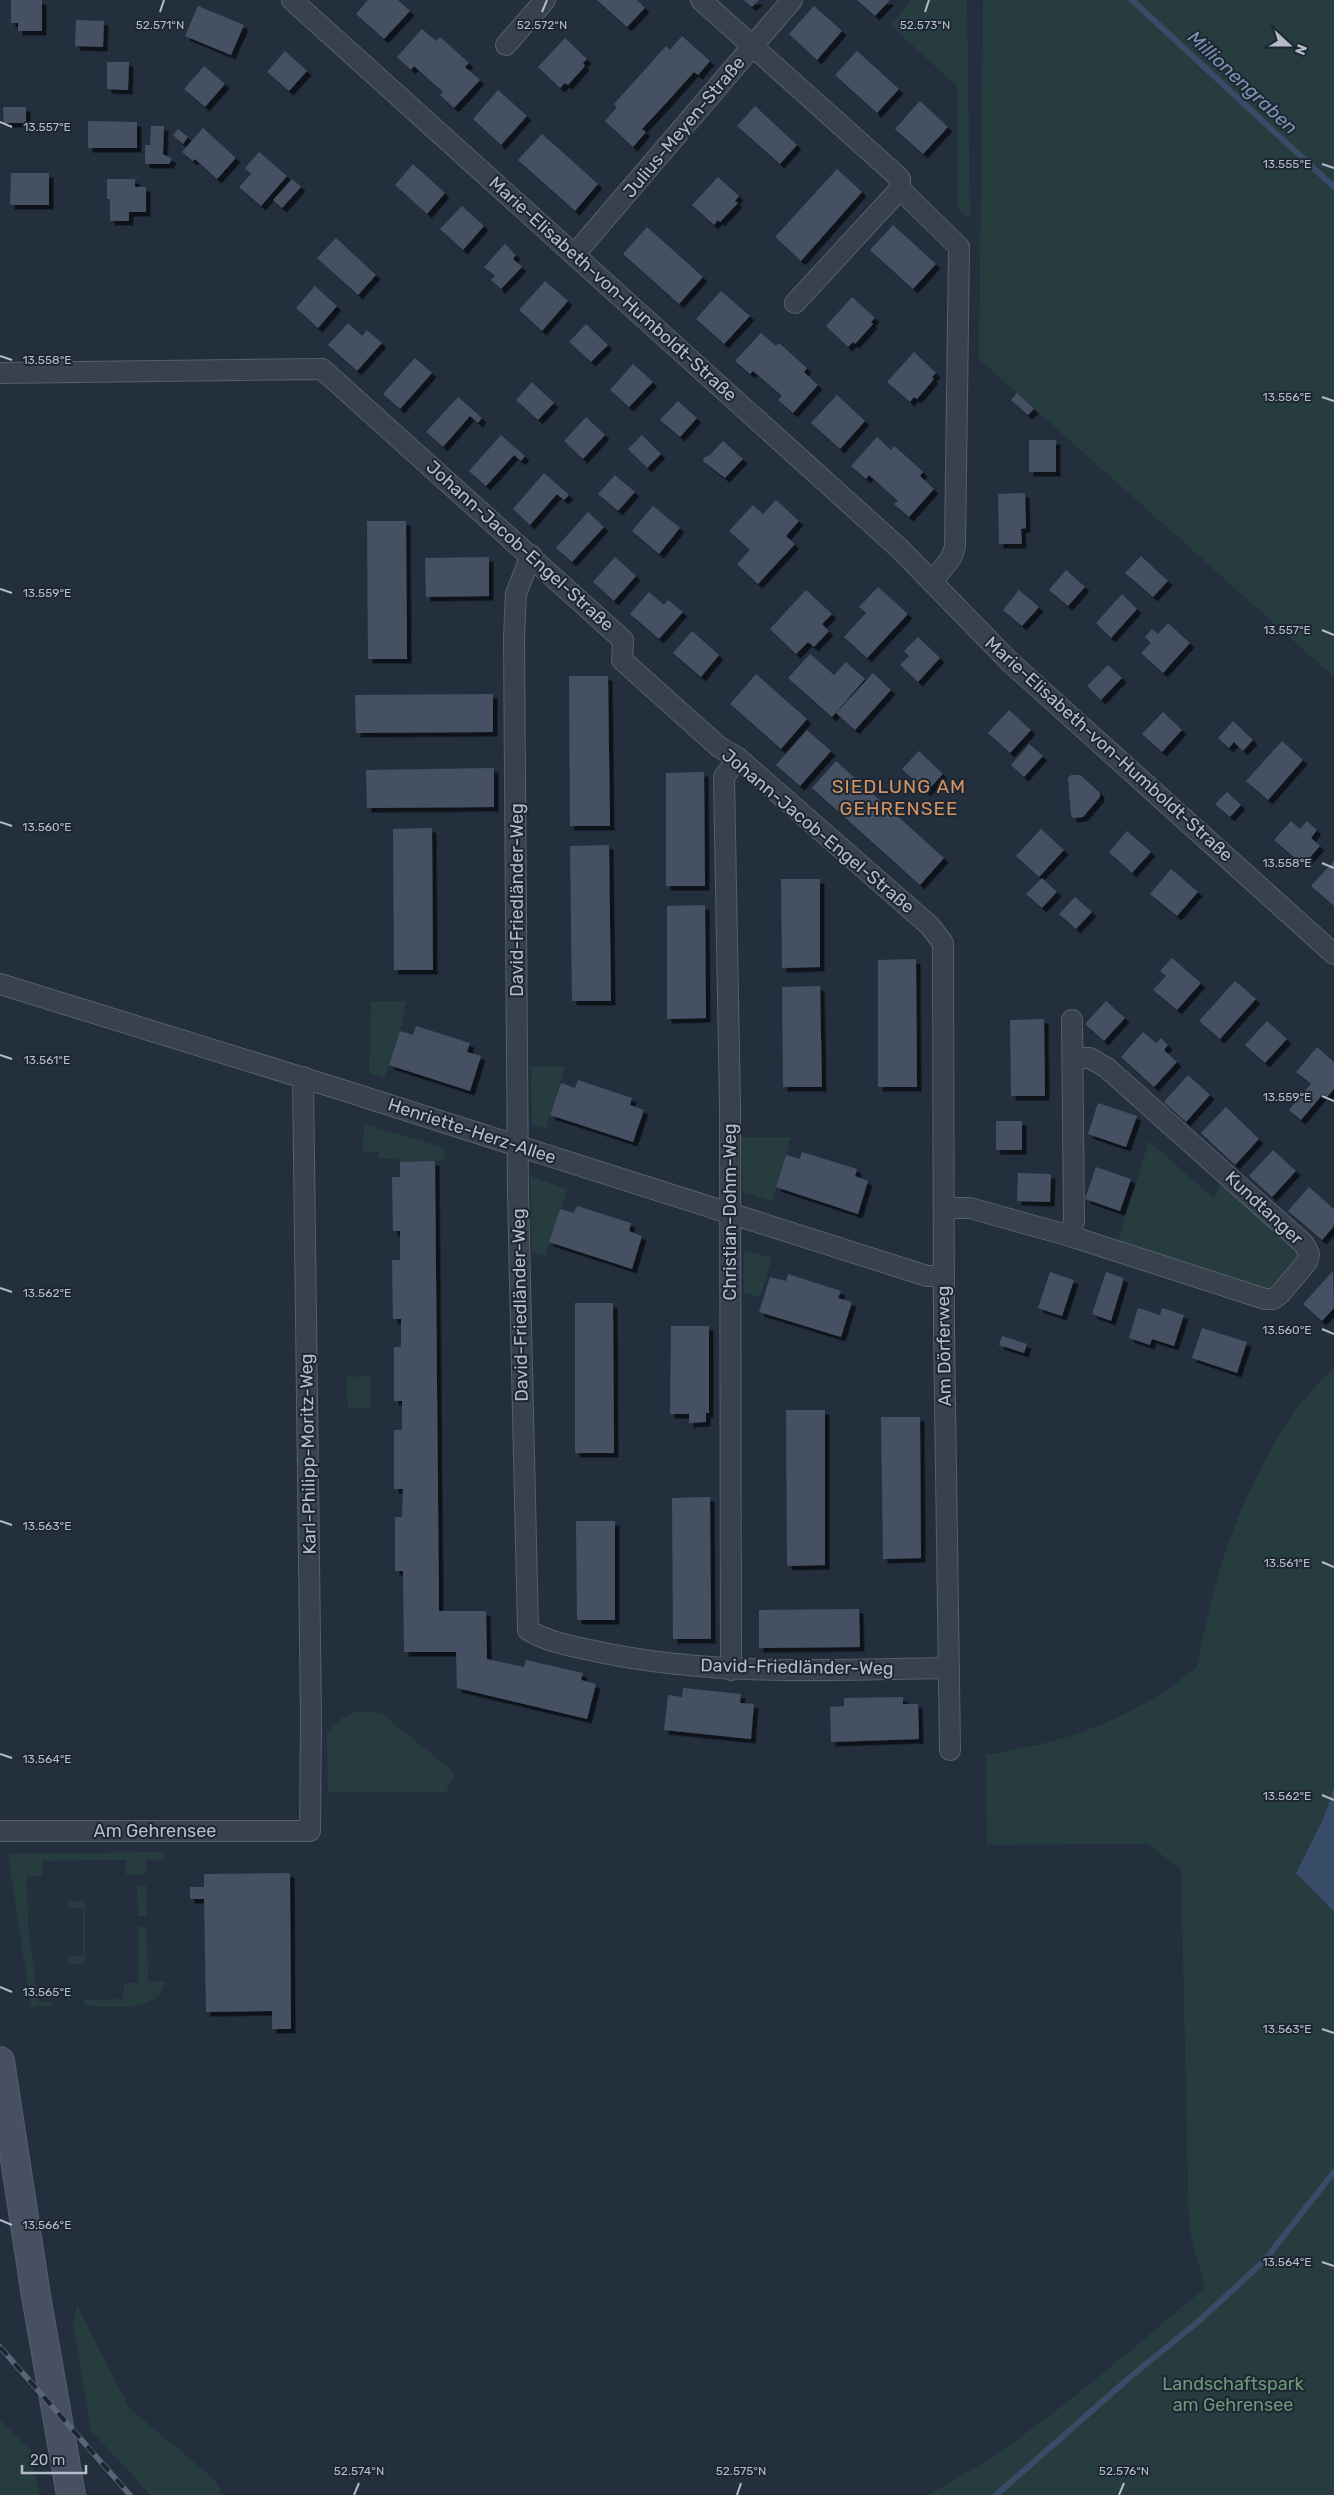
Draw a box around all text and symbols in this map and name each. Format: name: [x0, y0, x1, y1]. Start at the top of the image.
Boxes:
text: 52.571°N: [136, 18, 184, 32]
text: 52.572°N: [517, 18, 567, 32]
text: 52.573°N: [900, 18, 950, 32]
north arrow: [1264, 20, 1314, 70]
water label: Millionengraben: [1183, 26, 1302, 139]
text: N: [1291, 42, 1310, 57]
street label: Julius-Meyen-Straße: [618, 52, 750, 202]
text: 13.557°E: [23, 120, 71, 134]
text: 13.555°E: [1263, 157, 1311, 171]
street label: Marie-Elisabeth-von-Humboldt-Straße: [485, 172, 741, 406]
text: 13.558°E: [22, 353, 72, 367]
text: 13.556°E: [1263, 390, 1311, 404]
street label: Johann-Jacob-Engel-Straße: [422, 456, 618, 636]
text: 13.559°E: [23, 586, 71, 600]
text: 13.557°E: [1263, 623, 1311, 637]
street label: Marie-Elisabeth-von-Humboldt-Straße: [981, 632, 1237, 866]
street label: Johann-Jacob-Engel-Straße: [717, 744, 919, 918]
district label: SIEDLUNG AM GEHRENSEE: [832, 775, 966, 820]
street label: David-Friedländer-Weg: [506, 803, 528, 997]
text: 13.560°E: [22, 820, 72, 834]
text: 13.558°E: [1262, 856, 1312, 870]
text: 13.561°E: [24, 1053, 70, 1067]
text: 13.559°E: [1263, 1090, 1311, 1104]
street label: Henriette-Herz-Allee: [385, 1093, 559, 1169]
street label: Christian-Dohm-Weg: [719, 1123, 741, 1301]
street label: Kundtanger: [1221, 1166, 1308, 1250]
street label: David-Friedländer-Weg: [507, 1208, 533, 1402]
street label: Am Dörferweg: [932, 1285, 956, 1407]
text: 13.562°E: [23, 1286, 71, 1300]
text: 13.560°E: [1262, 1323, 1312, 1337]
street label: Karl-Philipp-Moritz-Weg: [295, 1353, 321, 1555]
text: 13.563°E: [23, 1519, 71, 1533]
text: 13.561°E: [1264, 1556, 1310, 1570]
street label: David-Friedländer-Weg: [700, 1654, 894, 1680]
text: 13.564°E: [22, 1752, 72, 1766]
text: 13.562°E: [1263, 1789, 1311, 1803]
street label: Am Gehrensee: [94, 1820, 216, 1842]
text: 13.565°E: [23, 1985, 71, 1999]
text: 13.563°E: [1263, 2022, 1311, 2036]
text: 13.566°E: [23, 2218, 71, 2232]
text: 13.564°E: [1262, 2255, 1312, 2269]
park label: Landschaftspark am Gehrensee: [1162, 2373, 1304, 2416]
scale bar: [22, 2442, 86, 2474]
text: 20 m: [30, 2451, 65, 2469]
text: 52.574°N: [334, 2464, 384, 2478]
text: 52.575°N: [716, 2464, 766, 2478]
text: 52.576°N: [1099, 2464, 1149, 2478]

